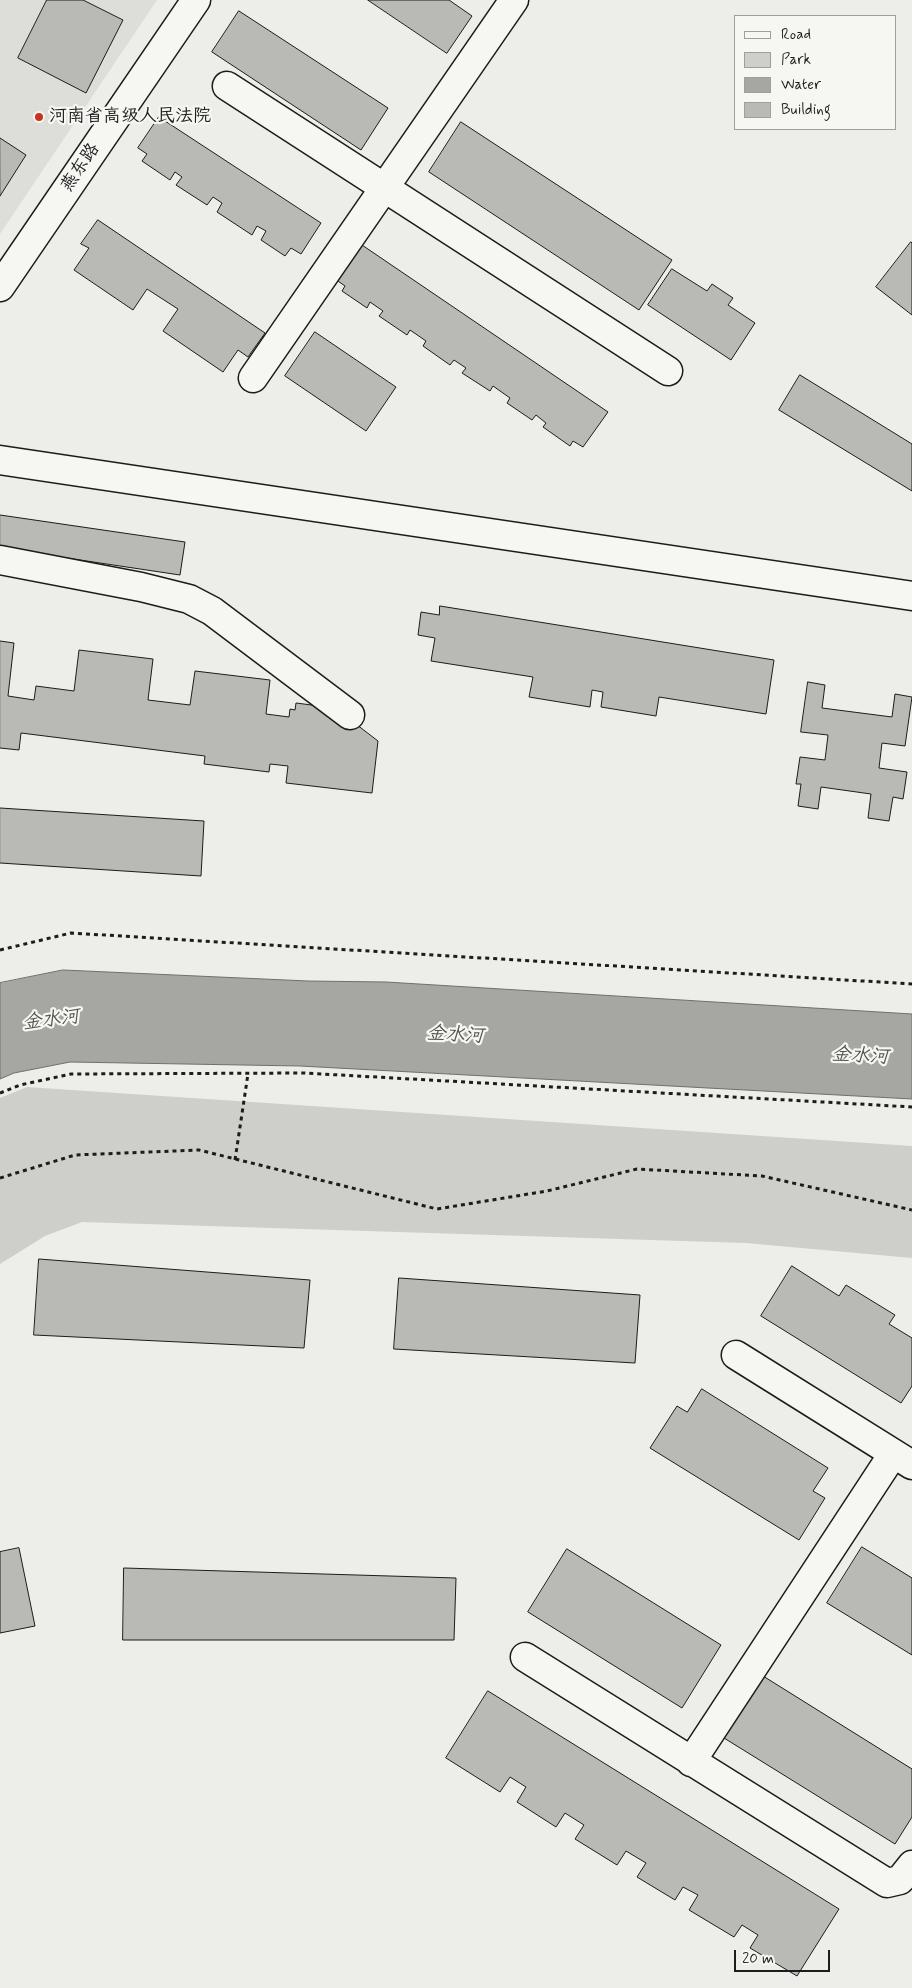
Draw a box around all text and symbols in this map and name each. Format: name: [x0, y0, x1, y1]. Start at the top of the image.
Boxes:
legend: [734, 15, 897, 130]
text: Road: [781, 25, 811, 45]
text: Park: [781, 50, 811, 70]
text: Water: [781, 75, 821, 95]
text: Building: [781, 100, 831, 120]
place label: 河南省高级人民法院: [49, 106, 211, 128]
marker: 河南省高级人民法院: [33, 111, 45, 123]
street label: 燕东路: [57, 140, 105, 196]
water label: 金水河: [21, 1006, 81, 1036]
water label: 金水河: [426, 1023, 484, 1049]
water label: 金水河: [831, 1044, 889, 1070]
scale bar: [737, 1940, 833, 1972]
text: 20 m: [742, 1949, 774, 1969]

